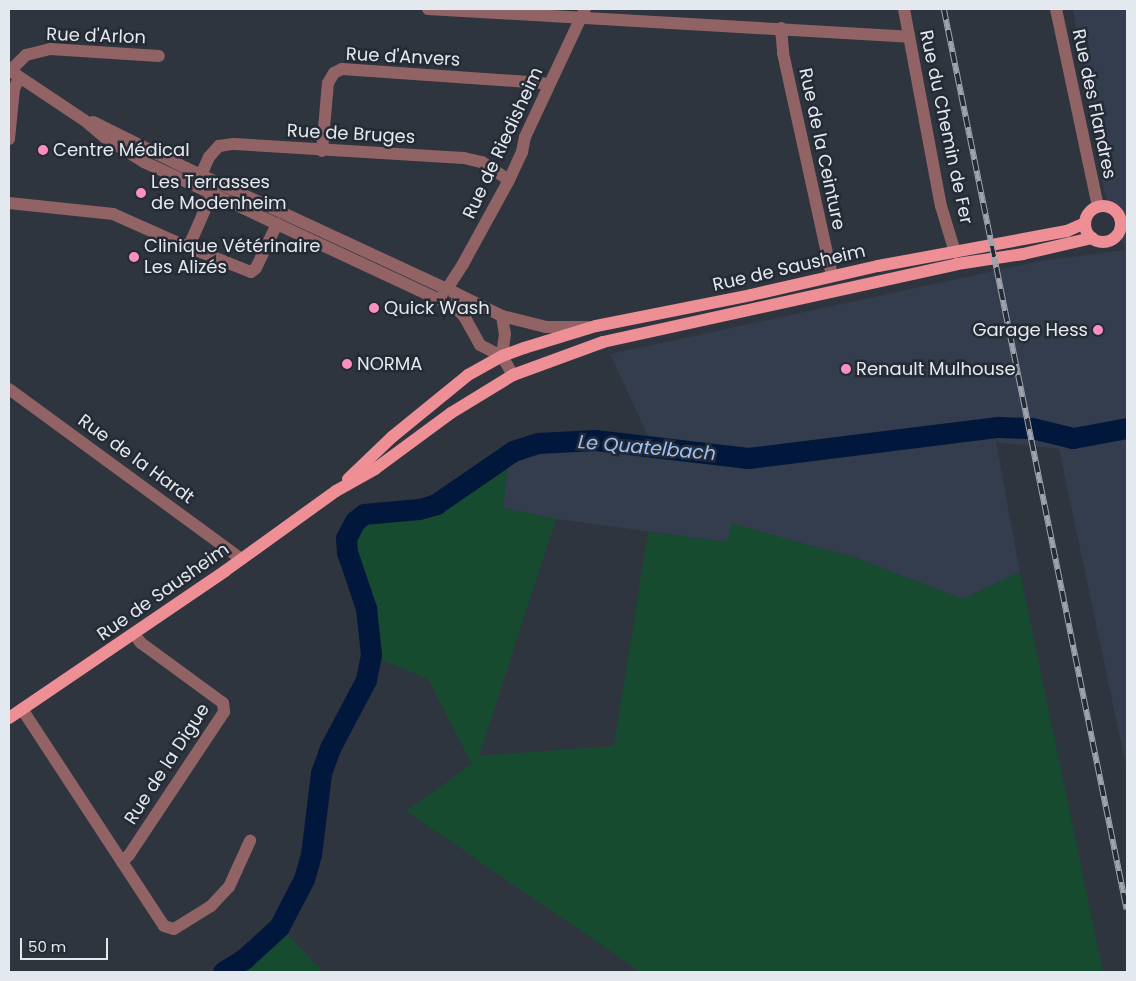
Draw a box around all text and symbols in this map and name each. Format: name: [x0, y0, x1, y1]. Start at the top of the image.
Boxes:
street label: Rue d'Arlon: [46, 23, 146, 49]
street label: Rue des Flandres: [1068, 27, 1120, 181]
street label: Rue du Chemin de Fer: [915, 28, 977, 226]
street label: Rue d'Anvers: [345, 43, 461, 71]
street label: Rue de Riedisheim: [458, 64, 548, 222]
street label: Rue de la Ceinture: [794, 66, 850, 232]
street label: Rue de Bruges: [286, 120, 416, 148]
place label: Centre Médical: [53, 139, 190, 161]
marker: Centre Médical: [37, 144, 49, 156]
place label: Les Terrasses de Modenheim: [151, 172, 287, 214]
marker: Les Terrasses de Modenheim: [135, 187, 147, 199]
place label: Clinique Vétérinaire Les Alizés: [144, 236, 321, 278]
street label: Rue de Sausheim: [711, 240, 867, 296]
marker: Clinique Vétérinaire Les Alizés: [128, 251, 140, 263]
place label: Quick Wash: [384, 297, 490, 319]
marker: Quick Wash: [368, 302, 380, 314]
place label: Garage Hess: [972, 319, 1088, 341]
marker: Garage Hess: [1092, 324, 1104, 336]
place label: NORMA: [357, 353, 422, 375]
marker: NORMA: [341, 358, 353, 370]
place label: Renault Mulhouse: [856, 358, 1016, 380]
marker: Renault Mulhouse: [840, 363, 852, 375]
street label: Rue de la Hardt: [74, 410, 198, 508]
water label: Le Quatelbach: [577, 431, 717, 465]
street label: Rue de Sausheim: [93, 538, 233, 646]
street label: Rue de la Digue: [120, 699, 214, 829]
scale bar: [22, 928, 110, 960]
text: 50 m: [28, 936, 66, 957]

